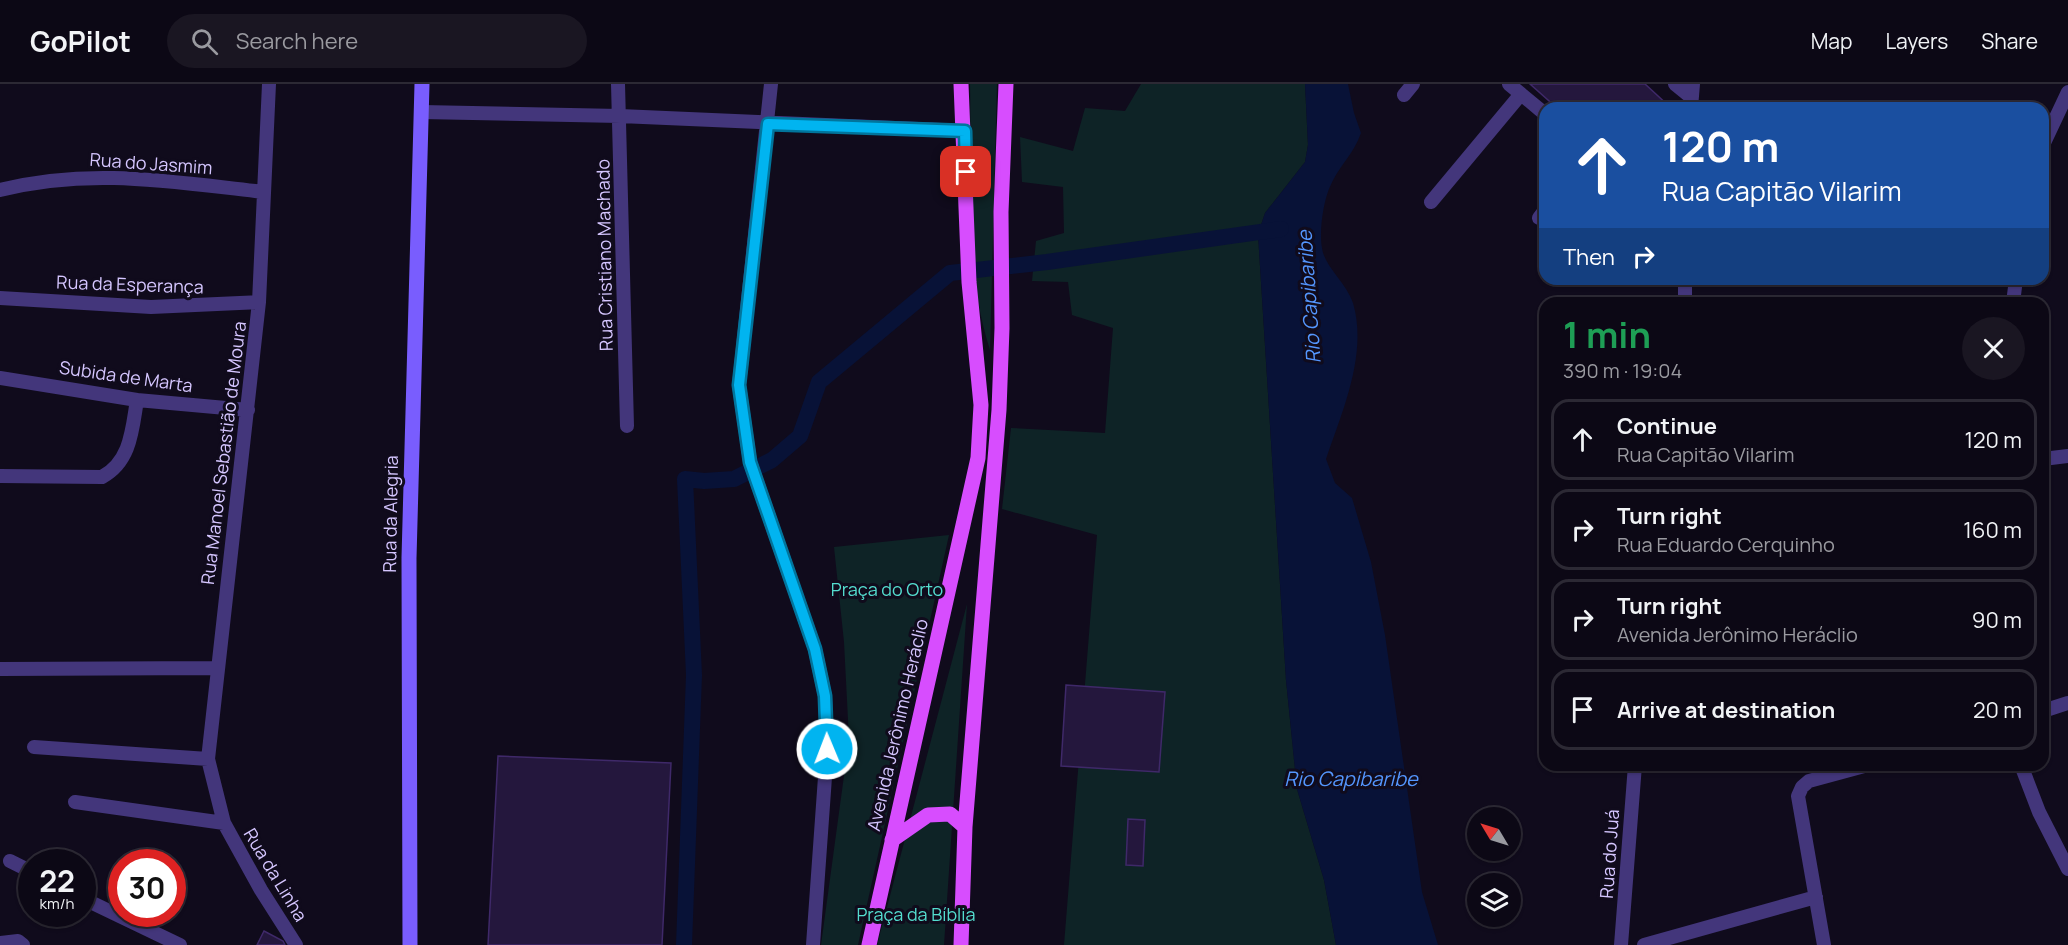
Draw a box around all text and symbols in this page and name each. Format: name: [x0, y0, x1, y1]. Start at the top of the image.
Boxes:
search box: [167, 14, 587, 68]
text: GoPilot: [30, 22, 131, 60]
icon: search: [188, 25, 221, 58]
text: Search here: [236, 26, 358, 56]
text: Map: [1811, 27, 1852, 55]
text: Layers: [1885, 27, 1948, 55]
text: Share: [1981, 27, 2038, 55]
text: 120 m: [1662, 117, 1779, 175]
icon: ahead: [1563, 126, 1641, 204]
pin: [940, 146, 991, 197]
street label: Rua do Jasmim: [89, 147, 213, 179]
icon: arrive: [949, 155, 982, 188]
street label: Rua Cristiano Machado: [590, 159, 618, 351]
text: Rua Capitão Vilarim: [1662, 172, 1902, 209]
water label: Rio Capibaribe: [1290, 228, 1327, 365]
icon: right: [1627, 240, 1660, 273]
text: Then: [1563, 242, 1615, 272]
street label: Rua da Esperança: [56, 269, 204, 299]
text: 1 min: [1563, 310, 1651, 359]
button: close: [1962, 317, 2025, 380]
street label: Rua Manoel Sebastião de Moura: [195, 320, 251, 586]
street label: Subida de Marta: [58, 355, 194, 397]
text: 390 m · 19:04: [1563, 357, 1682, 384]
text: Continue: [1617, 411, 1717, 441]
icon: ahead: [1566, 423, 1599, 456]
text: 120 m: [1964, 425, 2022, 455]
text: Rua Capitão Vilarim: [1617, 441, 1794, 468]
street label: Rua da Alegria: [377, 455, 403, 573]
text: Turn right: [1617, 501, 1722, 531]
icon: right: [1566, 513, 1599, 546]
text: 160 m: [1963, 515, 2022, 545]
text: Rua Eduardo Cerquinho: [1617, 531, 1835, 558]
park label: Praça do Orto: [831, 577, 943, 601]
text: Turn right: [1617, 591, 1722, 621]
icon: right: [1566, 603, 1599, 636]
text: 90 m: [1972, 605, 2022, 635]
street label: Avenida Jerônimo Heráclio: [861, 616, 933, 833]
text: Avenida Jerônimo Heráclio: [1617, 621, 1858, 648]
icon: arrive: [1566, 693, 1599, 726]
text: Arrive at destination: [1617, 695, 1835, 725]
text: 20 m: [1973, 695, 2022, 725]
position arrow: [795, 717, 859, 781]
water label: Rio Capibaribe: [1284, 765, 1419, 792]
north arrow: [1467, 807, 1521, 861]
map controls: [1467, 807, 1521, 927]
street label: Rua do Juá: [1594, 808, 1624, 899]
street label: Rua da Linha: [239, 823, 313, 926]
speed limit sign: 30: [108, 849, 186, 927]
text: 22: [39, 860, 75, 901]
button: layers: [1467, 873, 1521, 927]
text: km/h: [40, 893, 74, 914]
park label: Praça da Bíblia: [856, 902, 976, 926]

